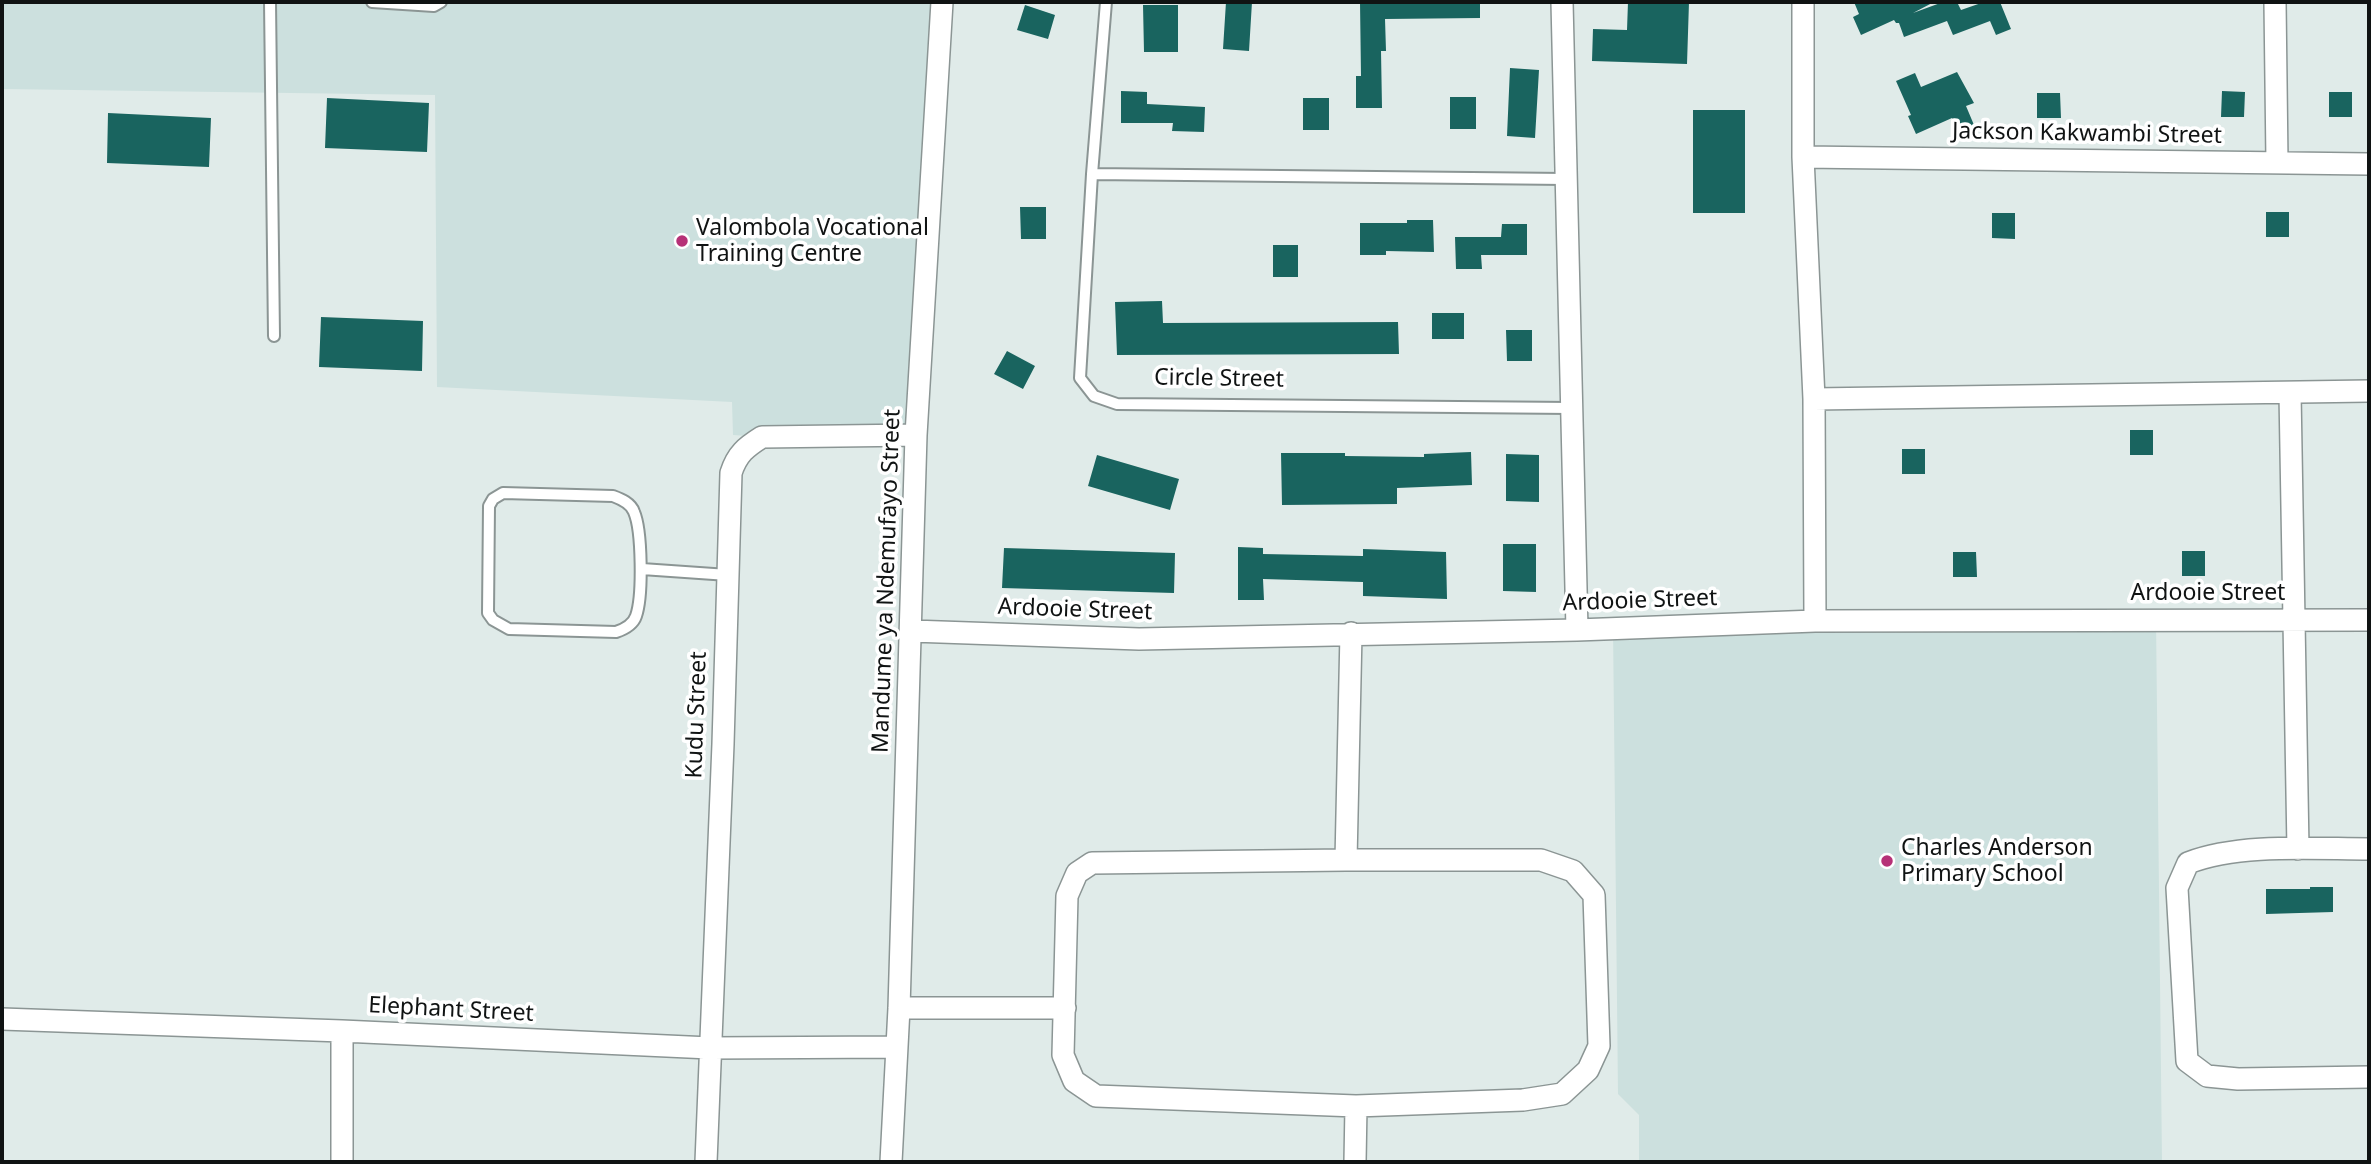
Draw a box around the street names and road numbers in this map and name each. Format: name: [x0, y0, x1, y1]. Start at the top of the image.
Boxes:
street label: Jackson Kakwambi Street: [1952, 118, 2222, 150]
street label: Circle Street: [1154, 364, 1284, 394]
street label: Mandume ya Ndemufayo Street: [867, 408, 907, 754]
street label: Ardooie Street: [2131, 579, 2285, 607]
street label: Ardooie Street: [1562, 585, 1718, 617]
street label: Ardooie Street: [997, 594, 1153, 626]
street label: Kudu Street: [681, 651, 713, 779]
street label: Elephant Street: [368, 992, 534, 1028]

